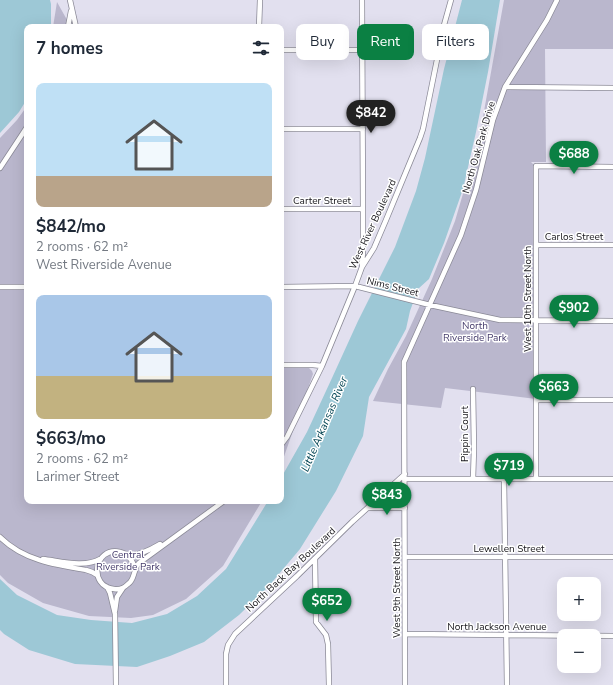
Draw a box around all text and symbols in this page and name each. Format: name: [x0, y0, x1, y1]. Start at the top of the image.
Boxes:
chip: Buy: [296, 24, 349, 60]
chip: Rent: [357, 24, 414, 60]
chip: Filters: [422, 24, 489, 60]
text: 7 homes: [36, 37, 103, 60]
icon: filters: [250, 37, 272, 59]
pin: $842: [347, 100, 395, 134]
street label: North Oak Park Drive: [459, 100, 499, 195]
text: $842: [355, 104, 387, 122]
icon: home: [118, 109, 190, 181]
pin: $688: [550, 141, 598, 175]
text: $688: [558, 145, 590, 163]
street label: West River Boulevard: [346, 177, 400, 272]
street label: Carter Street: [293, 194, 351, 208]
text: $842/mo: [36, 215, 106, 238]
street label: Carlos Street: [545, 230, 604, 244]
text: 2 rooms · 62 m²: [36, 238, 128, 256]
street label: West 10th Street North: [521, 246, 535, 352]
text: West Riverside Avenue: [36, 256, 172, 274]
street label: Nims Street: [365, 274, 421, 300]
pin: $902: [550, 295, 598, 329]
text: $902: [558, 299, 590, 317]
park label: North Riverside Park: [443, 319, 508, 345]
icon: home: [118, 321, 190, 393]
water label: Little Arkansas River: [298, 373, 352, 474]
pin: $663: [530, 374, 578, 408]
text: $663: [538, 378, 570, 396]
street label: Pippin Court: [458, 406, 472, 462]
text: $663/mo: [36, 427, 106, 450]
text: 2 rooms · 62 m²: [36, 450, 128, 468]
pin: $719: [485, 453, 533, 487]
text: $719: [493, 457, 525, 475]
text: Larimer Street: [36, 468, 119, 486]
pin: $843: [363, 482, 411, 516]
text: $843: [371, 486, 403, 504]
street label: North Back Bay Boulevard: [243, 524, 339, 615]
street label: West 9th Street North: [390, 538, 404, 638]
street label: Lewellen Street: [473, 542, 545, 556]
park label: Central Riverside Park: [96, 548, 161, 574]
map controls: [557, 577, 601, 673]
button: +: [557, 577, 601, 621]
pin: $652: [303, 588, 351, 622]
text: $652: [311, 592, 343, 610]
street label: North Jackson Avenue: [447, 620, 547, 634]
button: −: [557, 629, 601, 673]

